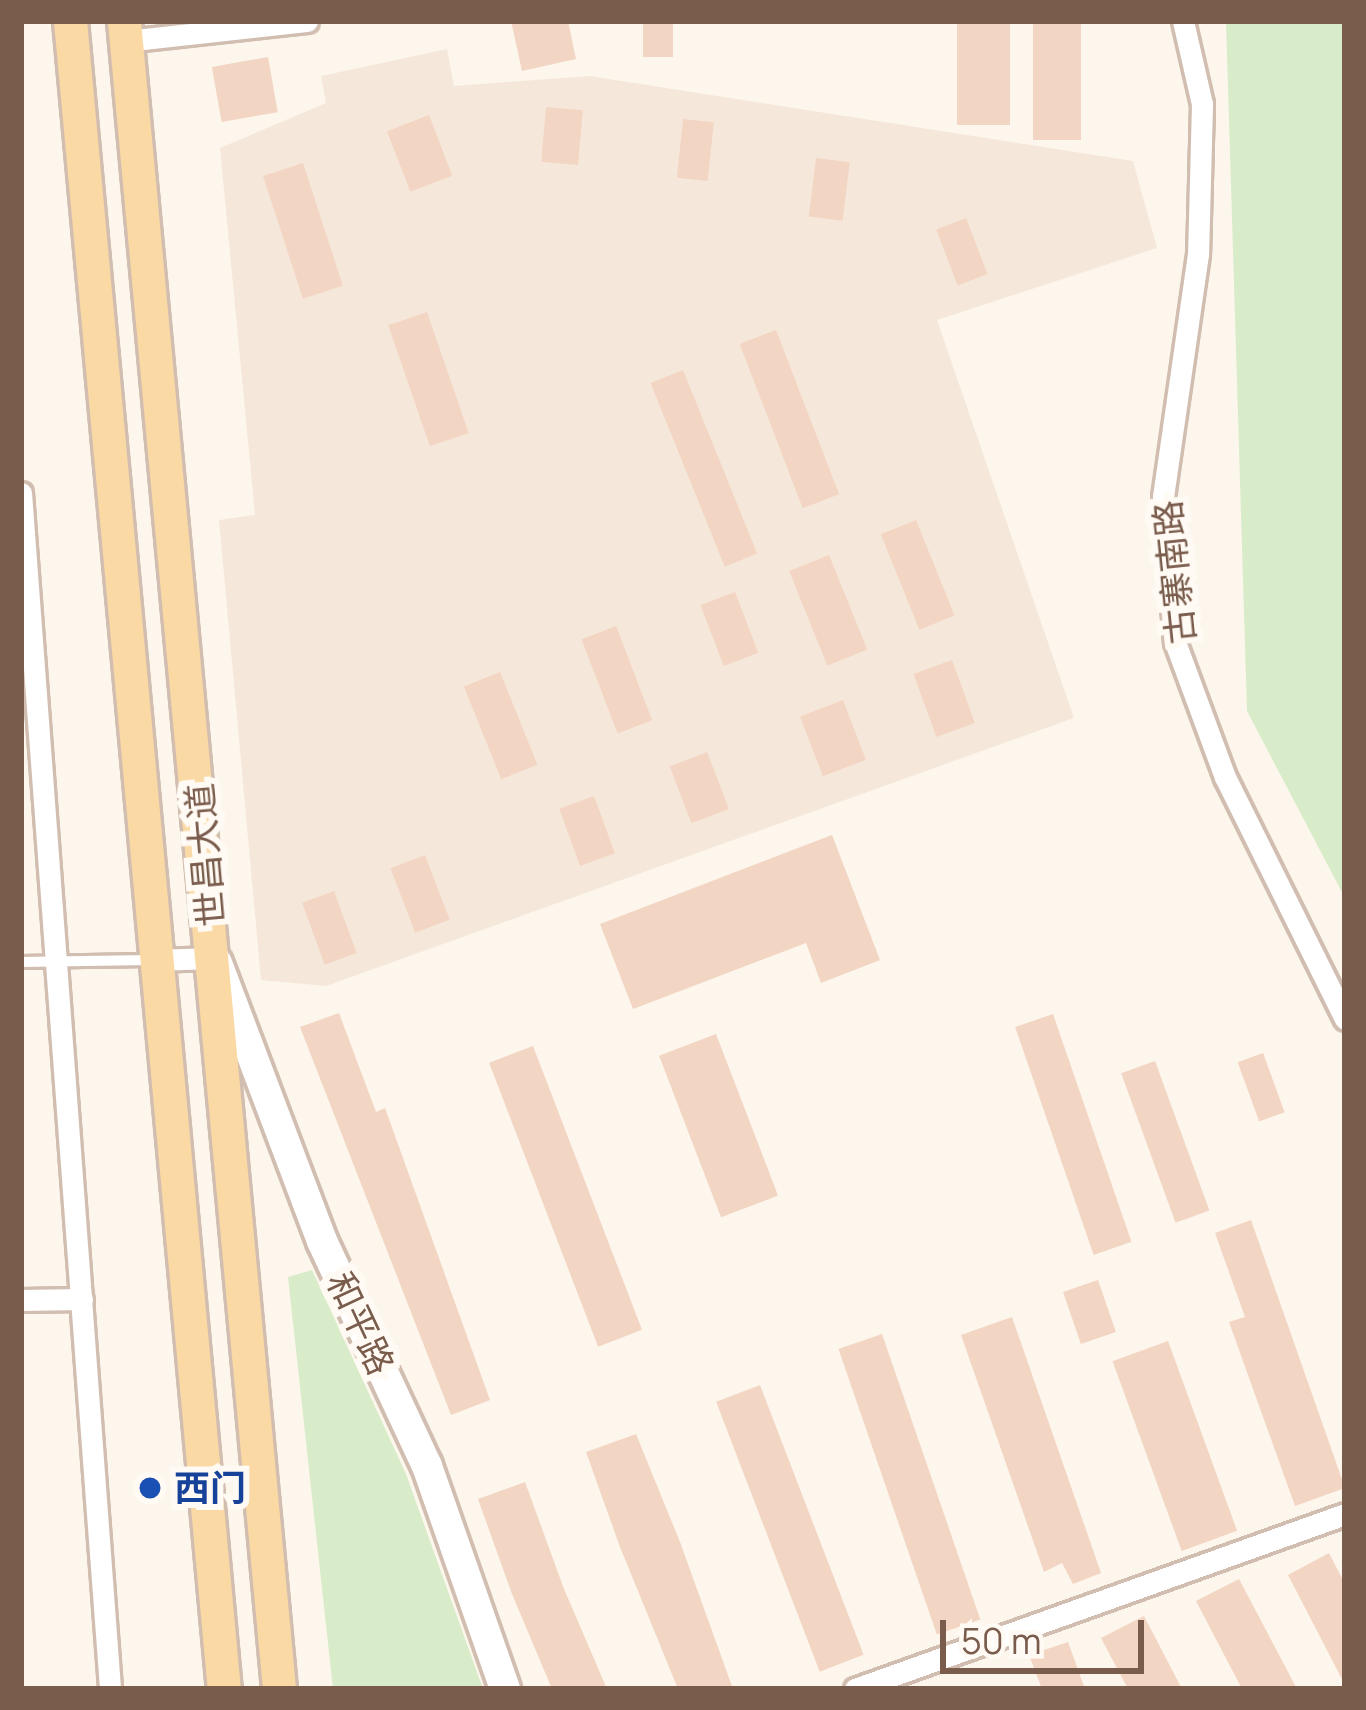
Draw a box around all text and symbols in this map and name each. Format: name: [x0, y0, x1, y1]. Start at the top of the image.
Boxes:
street label: 古寨南路: [1145, 498, 1203, 646]
street label: 世昌大道: [177, 781, 233, 929]
street label: 和平路: [319, 1265, 403, 1381]
place label: 西门: [174, 1466, 246, 1510]
marker: 西门: [137, 1475, 163, 1501]
scale bar: [946, 1596, 1150, 1670]
text: 50 m: [961, 1616, 1041, 1665]

